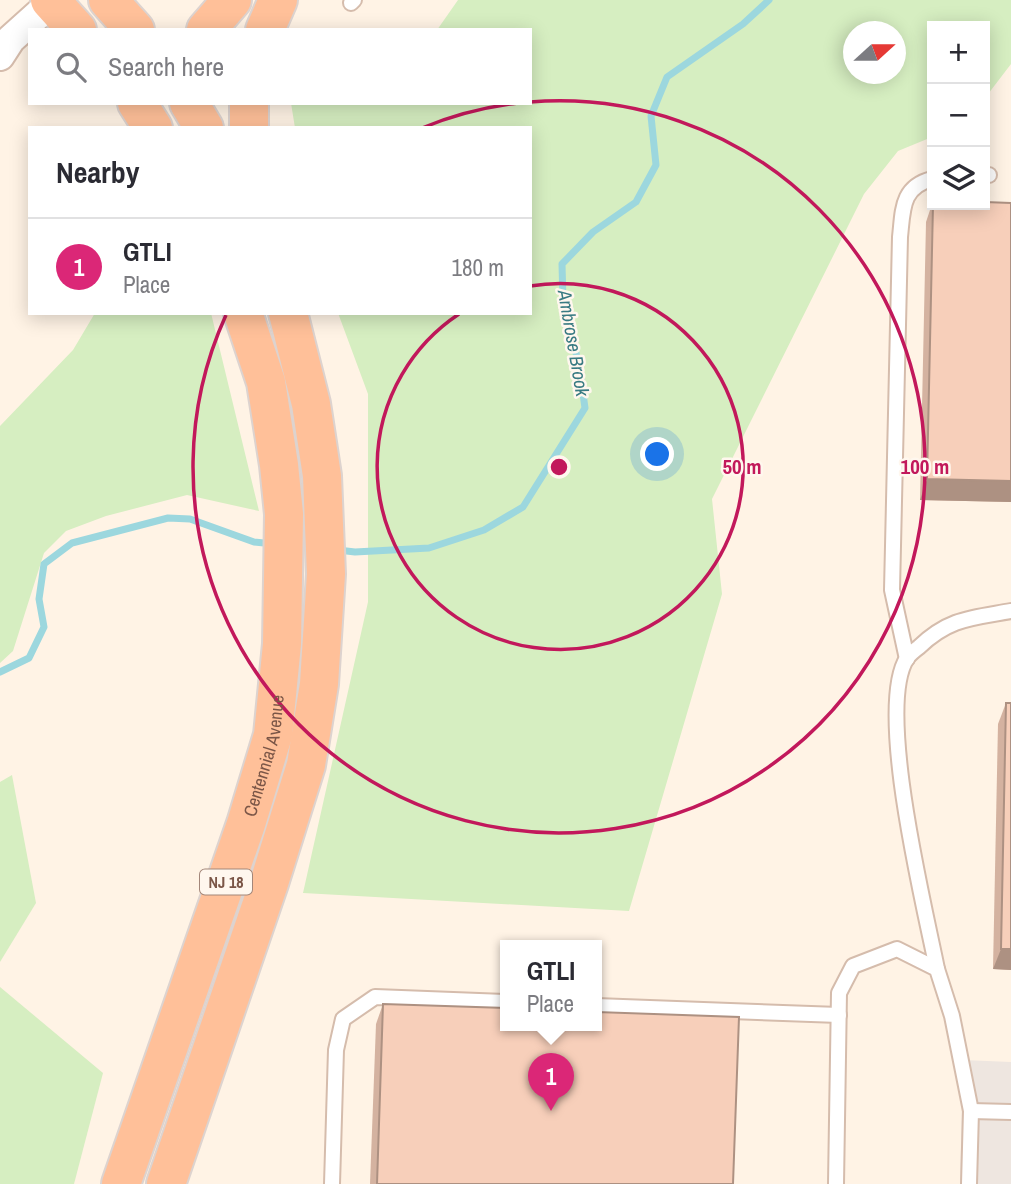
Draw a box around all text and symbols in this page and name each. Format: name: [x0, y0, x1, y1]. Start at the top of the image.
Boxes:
north arrow: [843, 21, 906, 84]
map controls: [927, 21, 990, 210]
button: +: [927, 21, 990, 84]
search box: [28, 28, 532, 105]
icon: search: [52, 48, 90, 86]
text: Search here: [108, 49, 224, 84]
button: −: [927, 84, 990, 147]
button: layers: [927, 147, 990, 210]
text: Nearby: [56, 152, 139, 192]
text: GTLI: [123, 234, 172, 269]
text: 1: [74, 252, 84, 283]
text: 180 m: [452, 252, 504, 283]
text: Place: [123, 269, 170, 300]
water label: Ambrose Brook: [552, 287, 596, 399]
your location: [640, 437, 674, 471]
text: 50 m: [722, 452, 762, 481]
text: 100 m: [901, 452, 949, 481]
centre of rings: [547, 455, 571, 479]
street label: Centennial Avenue: [237, 694, 289, 819]
road number: NJ 18: [200, 870, 252, 894]
popup: [500, 940, 602, 1031]
text: GTLI: [527, 953, 575, 988]
text: Place: [527, 988, 574, 1019]
pin: 1: [528, 1053, 574, 1111]

